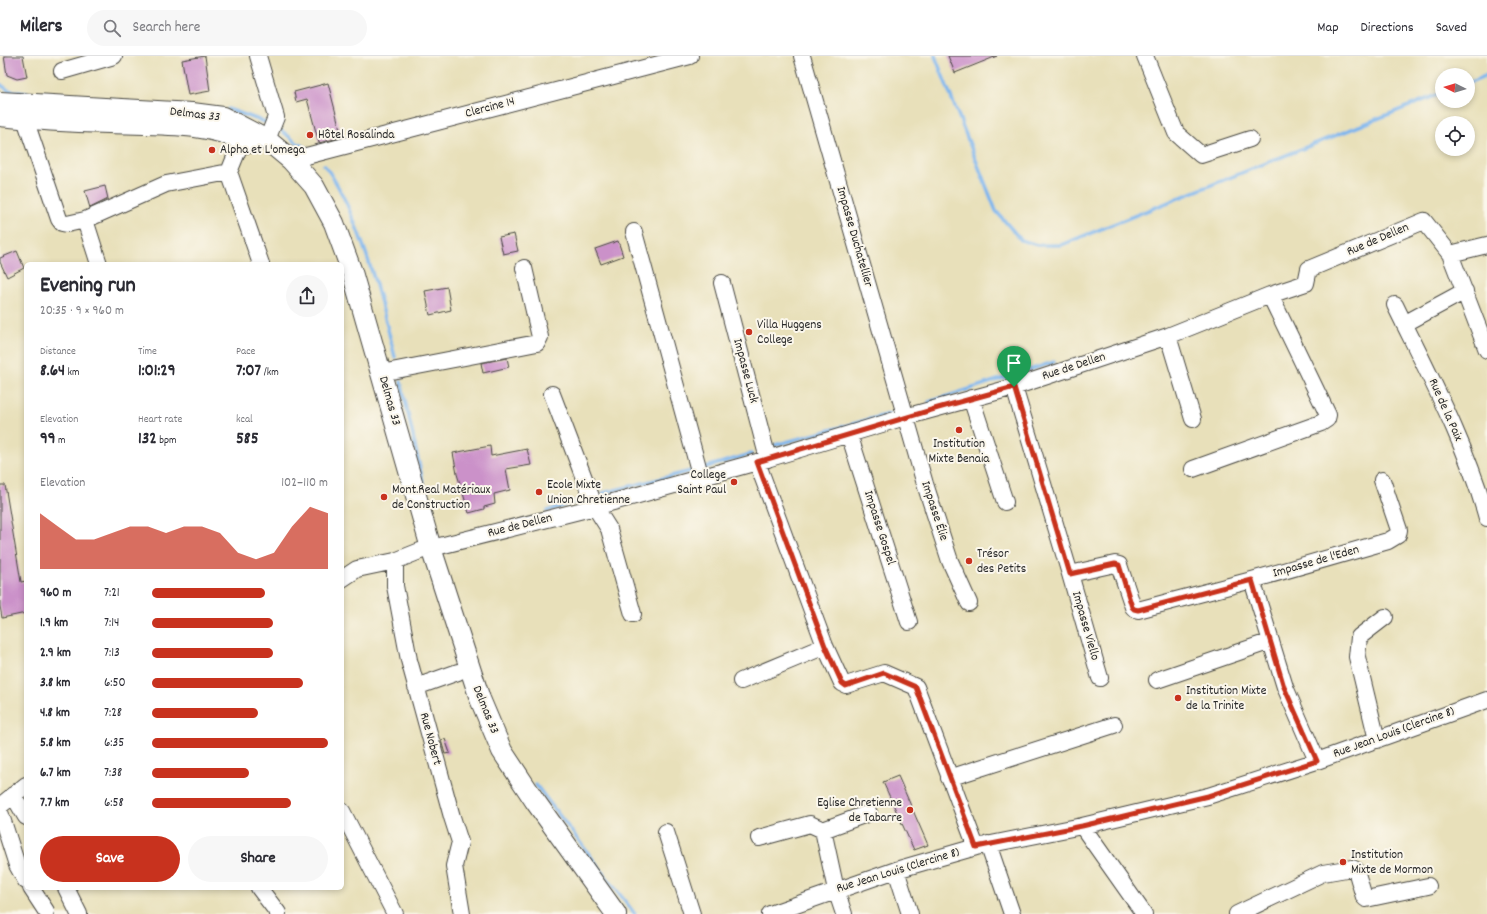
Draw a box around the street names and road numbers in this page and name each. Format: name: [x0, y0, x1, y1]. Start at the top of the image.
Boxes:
street label: Clercine 14: [463, 92, 517, 124]
street label: Delmas 33: [169, 102, 221, 128]
street label: Impasse Duchatellier: [831, 184, 877, 290]
street label: Rue de Dellen: [1344, 218, 1412, 262]
street label: Impasse Luck: [727, 337, 763, 405]
street label: Rue de Dellen: [1040, 348, 1108, 386]
street label: Delmas 33: [373, 374, 405, 428]
street label: Rue de la Paix: [1423, 376, 1467, 445]
street label: Impasse Élie: [915, 479, 953, 544]
street label: Impasse Gospel: [858, 488, 900, 568]
street label: Rue de Dellen: [486, 509, 554, 543]
street label: Impasse de l'Eden: [1271, 541, 1361, 583]
street label: Impasse Viello: [1066, 589, 1104, 663]
street label: Delmas 33: [467, 683, 503, 737]
street label: Rue Jean Louis (Clercine 8): [1331, 702, 1457, 764]
street label: Rue Nobert: [414, 711, 446, 768]
street label: Rue Jean Louis (Clercine 8): [834, 843, 962, 899]

